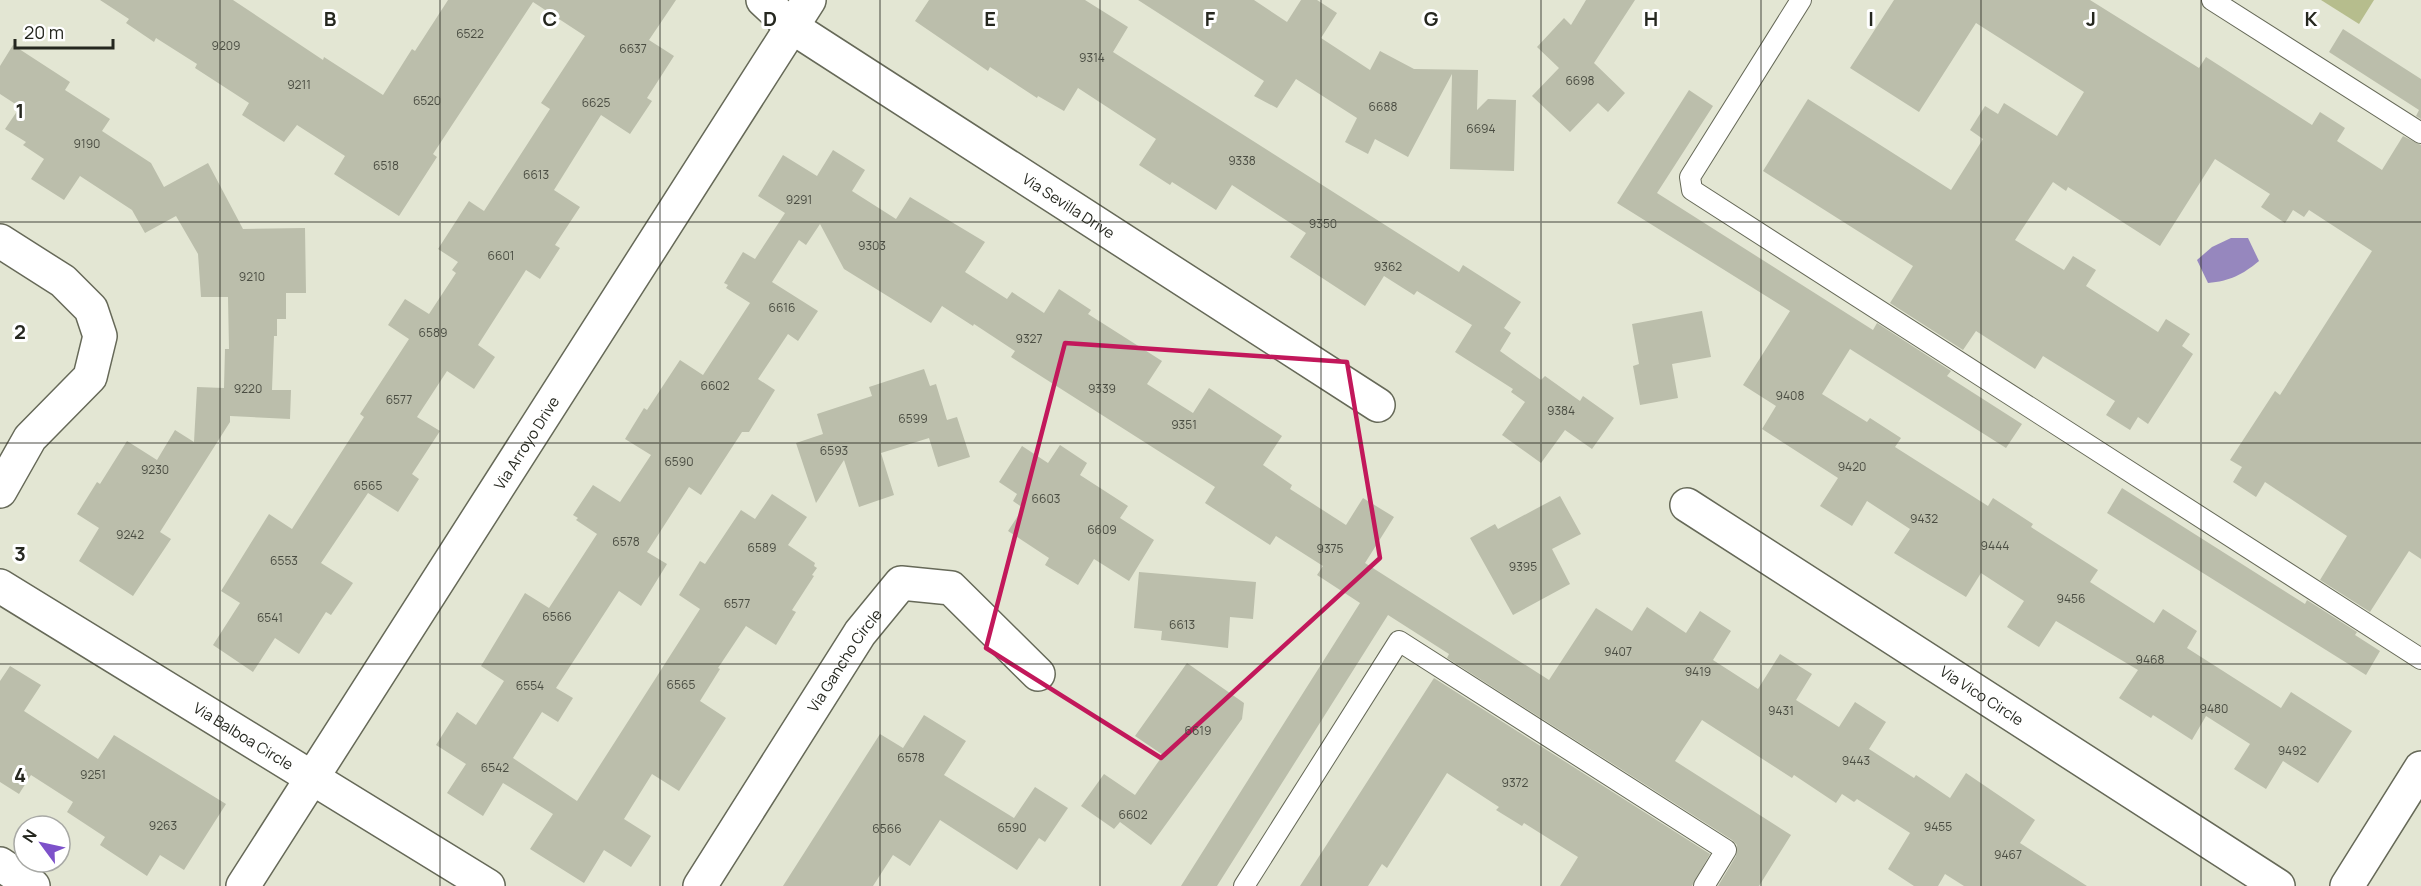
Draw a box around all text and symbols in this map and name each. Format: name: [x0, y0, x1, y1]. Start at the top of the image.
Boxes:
text: B: [324, 5, 337, 32]
text: C: [543, 5, 557, 32]
text: D: [763, 5, 777, 32]
text: E: [984, 5, 996, 32]
text: F: [1205, 5, 1216, 32]
text: G: [1424, 5, 1439, 32]
text: H: [1644, 5, 1658, 32]
text: I: [1868, 5, 1874, 32]
text: J: [2086, 5, 2096, 32]
text: K: [2305, 5, 2318, 32]
scale bar: [15, 12, 112, 50]
text: 20 m: [24, 20, 64, 44]
house number: 6522: [456, 25, 484, 42]
house number: 9209: [211, 37, 241, 54]
house number: 6637: [619, 40, 647, 57]
house number: 9314: [1079, 49, 1105, 66]
house number: 6698: [1565, 72, 1595, 89]
house number: 9211: [287, 76, 311, 93]
house number: 6520: [413, 92, 441, 109]
house number: 6625: [582, 94, 610, 111]
text: 1: [16, 97, 24, 124]
house number: 6688: [1369, 98, 1397, 115]
house number: 6694: [1466, 120, 1496, 137]
house number: 9190: [74, 135, 100, 152]
house number: 9338: [1228, 152, 1256, 169]
house number: 6518: [373, 157, 399, 174]
house number: 6613: [523, 166, 549, 183]
street label: Via Sevilla Drive: [1019, 168, 1119, 243]
house number: 9291: [786, 191, 812, 208]
house number: 9350: [1309, 215, 1337, 232]
house number: 9303: [858, 237, 886, 254]
house number: 6601: [488, 247, 514, 264]
house number: 9362: [1374, 258, 1402, 275]
house number: 9210: [239, 268, 265, 285]
house number: 6616: [769, 299, 795, 316]
text: 2: [14, 318, 26, 345]
house number: 6589: [419, 324, 447, 341]
house number: 9327: [1016, 330, 1042, 347]
house number: 6602: [700, 377, 730, 394]
house number: 9220: [234, 380, 262, 397]
house number: 9339: [1088, 380, 1116, 397]
house number: 9408: [1776, 387, 1804, 404]
house number: 6577: [386, 391, 412, 408]
street label: Via Arroyo Drive: [489, 392, 564, 493]
house number: 9384: [1547, 402, 1575, 419]
house number: 6599: [898, 410, 928, 427]
house number: 9351: [1171, 416, 1197, 433]
house number: 6593: [820, 442, 848, 459]
house number: 6590: [664, 453, 694, 470]
house number: 9420: [1838, 458, 1866, 475]
house number: 9230: [141, 461, 169, 478]
house number: 6565: [354, 477, 382, 494]
house number: 6603: [1032, 490, 1060, 507]
house number: 9432: [1910, 510, 1938, 527]
house number: 6609: [1087, 521, 1117, 538]
house number: 9242: [116, 526, 144, 543]
house number: 6578: [612, 533, 640, 550]
house number: 9444: [1981, 537, 2009, 554]
house number: 6589: [748, 539, 776, 556]
text: 3: [14, 540, 26, 567]
house number: 9375: [1316, 540, 1344, 557]
house number: 6553: [270, 552, 298, 569]
house number: 9395: [1509, 558, 1537, 575]
house number: 9456: [2057, 590, 2085, 607]
house number: 6577: [724, 595, 750, 612]
street label: Via Gancho Circle: [802, 604, 887, 716]
house number: 6566: [542, 608, 572, 625]
house number: 6541: [257, 609, 283, 626]
house number: 6613: [1169, 616, 1195, 633]
house number: 9407: [1604, 643, 1632, 660]
house number: 9468: [2136, 651, 2164, 668]
street label: Via Vico Circle: [1936, 660, 2028, 730]
house number: 9419: [1685, 663, 1711, 680]
house number: 6565: [667, 676, 695, 693]
house number: 6554: [516, 677, 544, 694]
street label: Via Balboa Circle: [190, 697, 298, 775]
house number: 9480: [2200, 700, 2228, 717]
house number: 9431: [1768, 702, 1794, 719]
house number: 6619: [1185, 722, 1211, 739]
house number: 9492: [2278, 742, 2307, 759]
house number: 6578: [897, 749, 925, 766]
house number: 9443: [1842, 752, 1870, 769]
house number: 6542: [481, 759, 509, 776]
text: 4: [14, 761, 26, 788]
house number: 9251: [80, 766, 106, 783]
house number: 9372: [1502, 774, 1529, 791]
house number: 6602: [1118, 806, 1148, 823]
north arrow: [12, 814, 72, 874]
house number: 9263: [149, 817, 177, 834]
house number: 9455: [1924, 818, 1952, 835]
house number: 6590: [997, 819, 1027, 836]
house number: 6566: [872, 820, 902, 837]
text: N: [17, 825, 42, 847]
house number: 9467: [1994, 846, 2022, 863]

